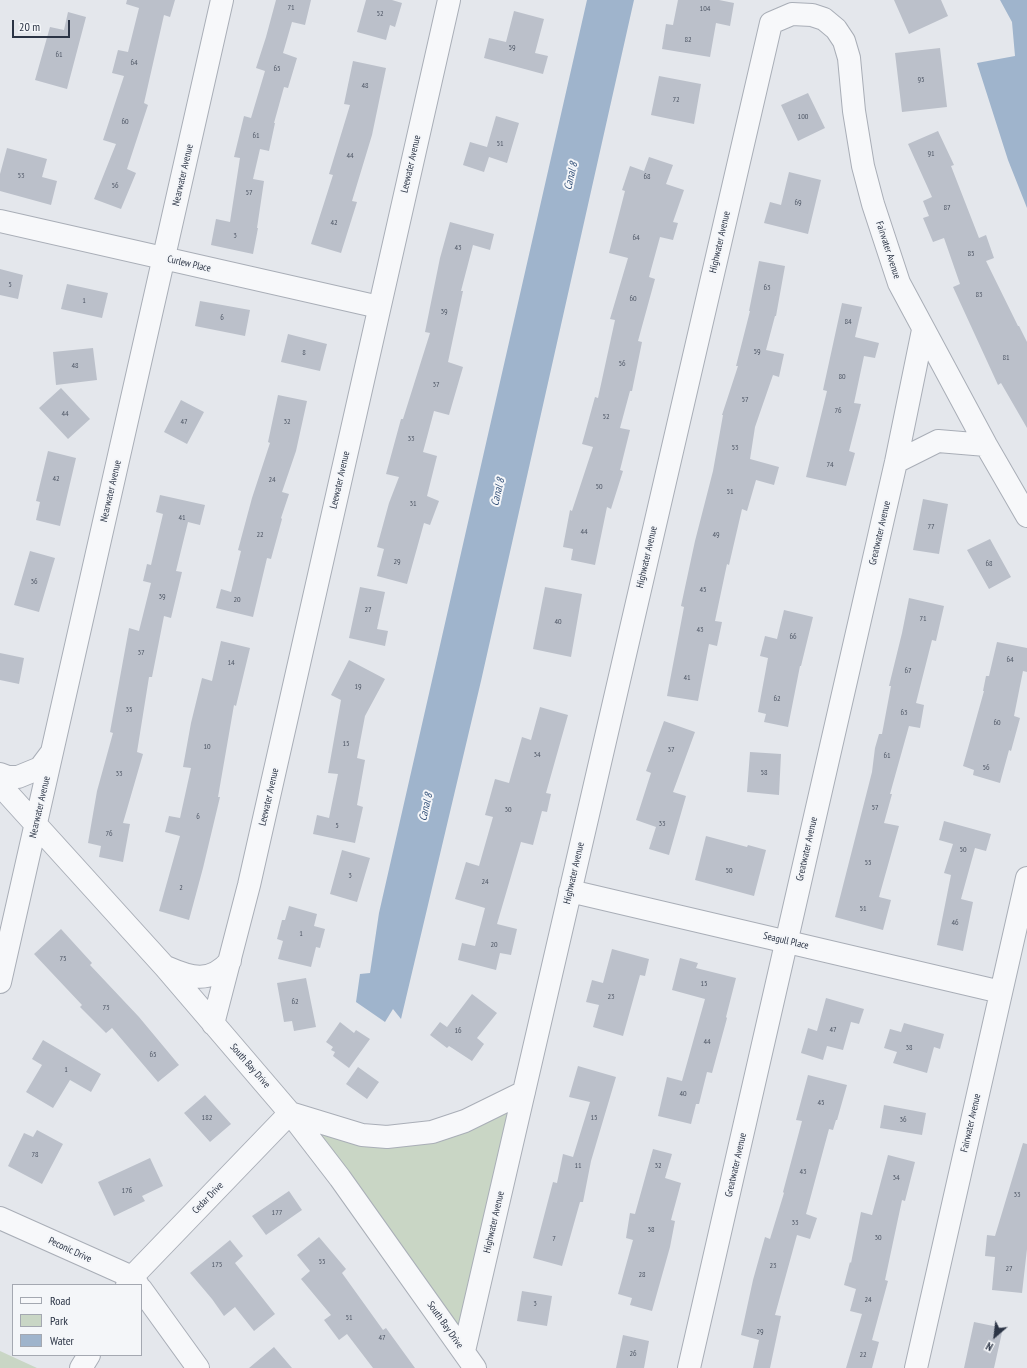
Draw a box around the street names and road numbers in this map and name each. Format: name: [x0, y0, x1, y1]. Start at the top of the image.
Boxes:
street label: Leewater Avenue: [399, 134, 423, 194]
street label: Nearwater Avenue: [170, 143, 196, 207]
street label: Highwater Avenue: [707, 210, 733, 274]
street label: Fairwater Avenue: [873, 220, 903, 280]
street label: Curlew Place: [166, 253, 212, 275]
street label: Leewater Avenue: [328, 450, 352, 510]
street label: Nearwater Avenue: [98, 459, 124, 523]
street label: Greatwater Avenue: [867, 500, 893, 566]
street label: Highwater Avenue: [634, 525, 660, 589]
street label: Leewater Avenue: [257, 767, 281, 827]
street label: Nearwater Avenue: [27, 775, 53, 839]
street label: Greatwater Avenue: [794, 816, 820, 882]
street label: Highwater Avenue: [561, 841, 587, 905]
street label: Seagull Place: [762, 930, 810, 952]
street label: South Bay Drive: [227, 1041, 273, 1091]
street label: Fairwater Avenue: [958, 1092, 984, 1154]
street label: Greatwater Avenue: [723, 1132, 749, 1198]
street label: Cedar Drive: [190, 1180, 226, 1216]
street label: Highwater Avenue: [481, 1190, 507, 1254]
street label: Peconic Drive: [46, 1235, 94, 1265]
street label: South Bay Drive: [424, 1299, 466, 1351]

